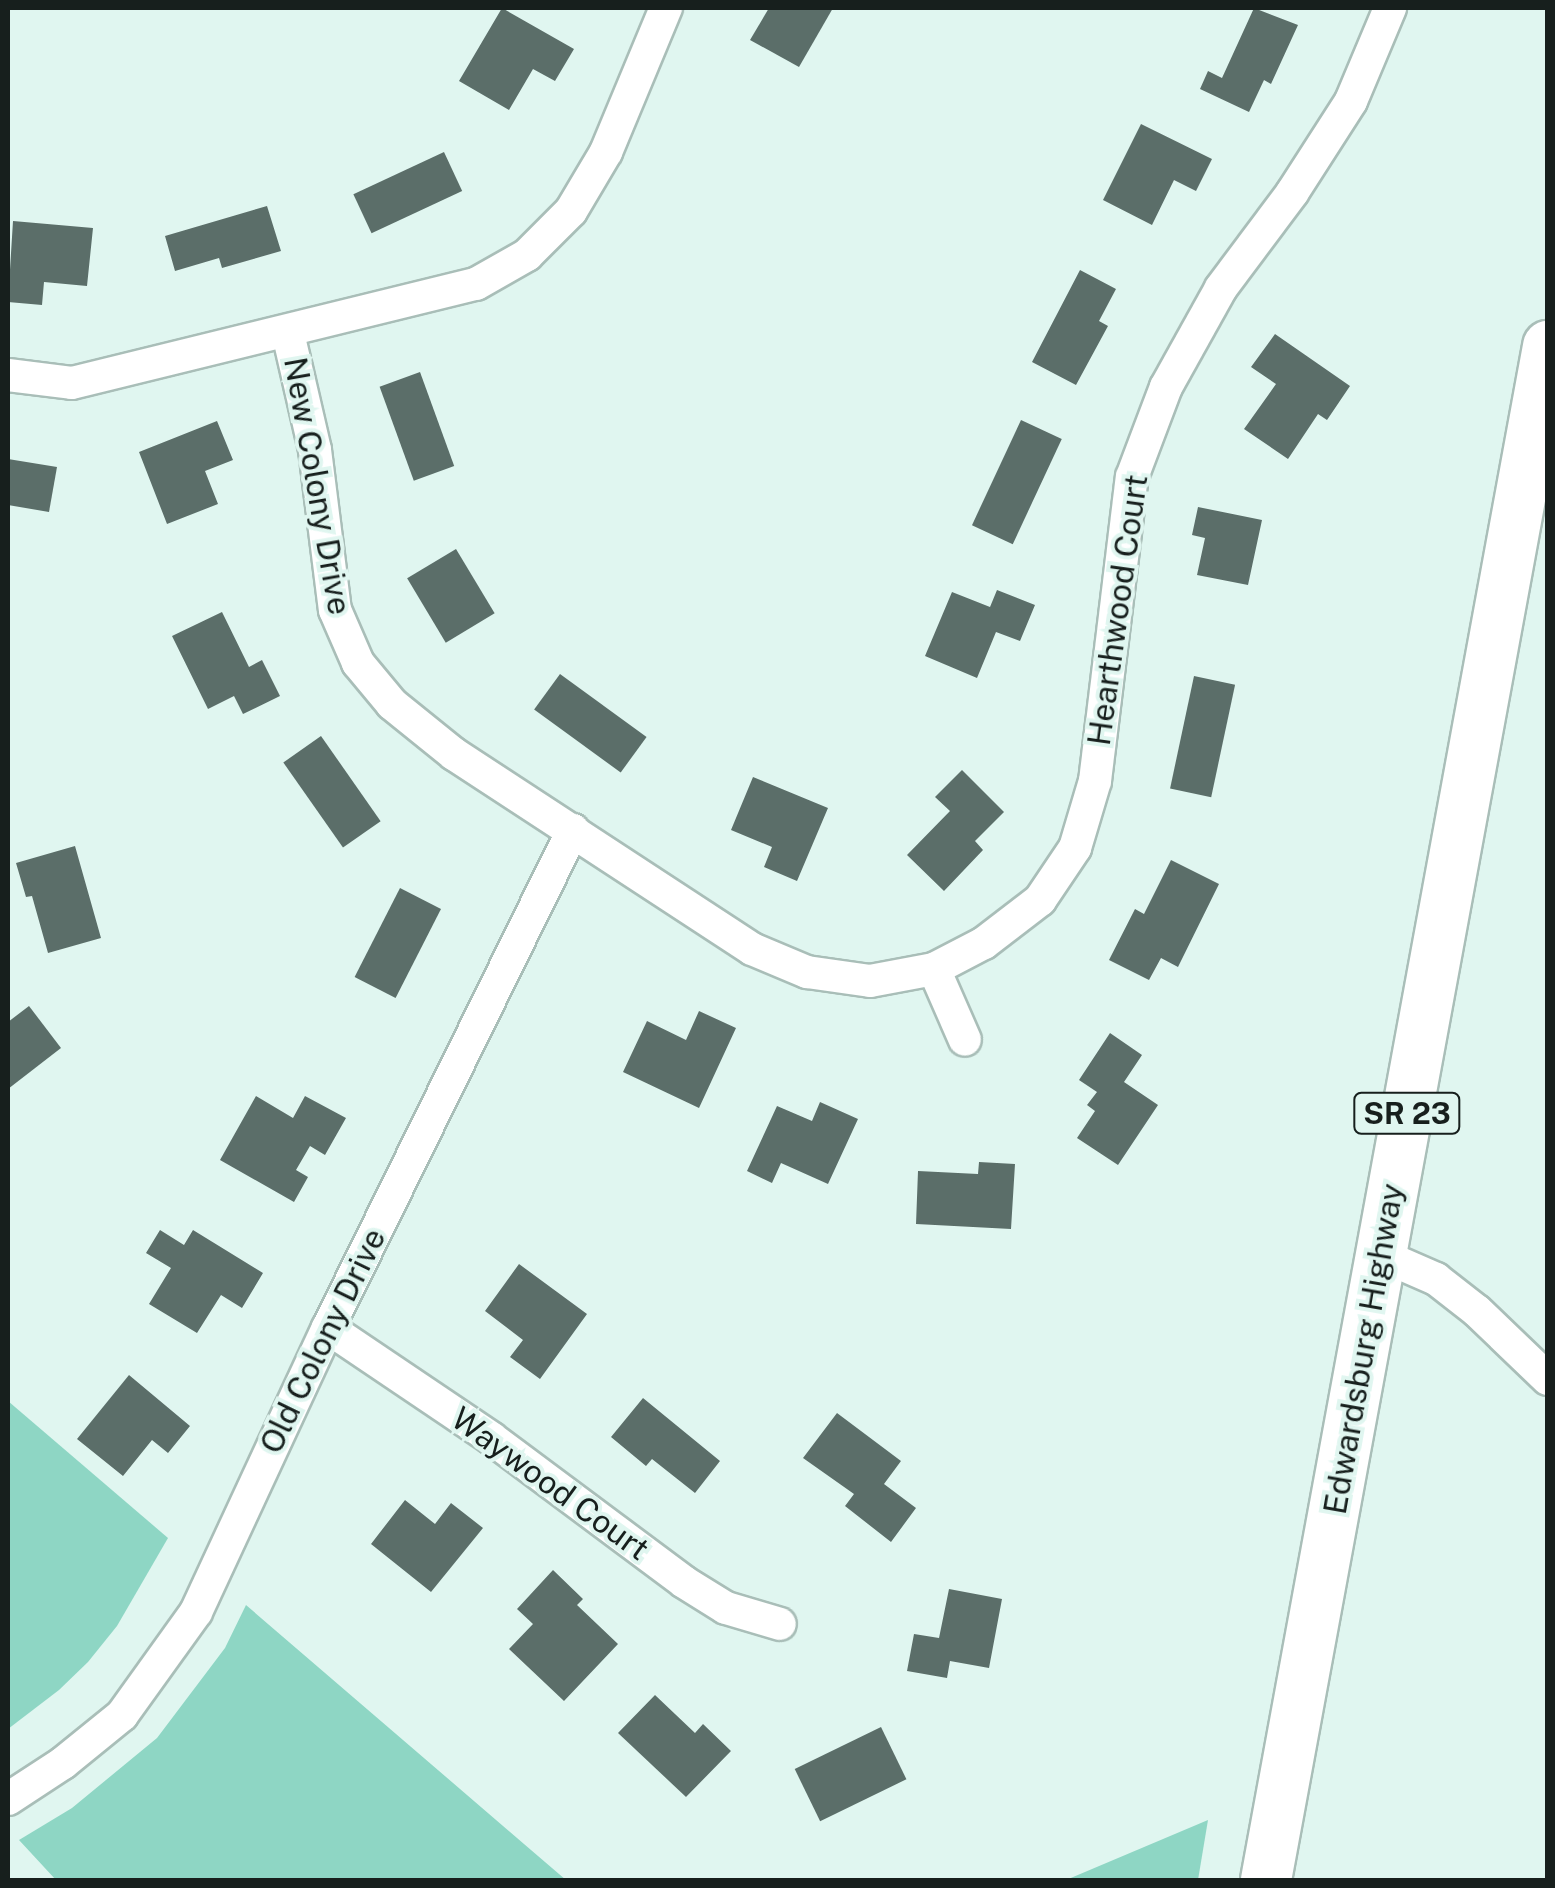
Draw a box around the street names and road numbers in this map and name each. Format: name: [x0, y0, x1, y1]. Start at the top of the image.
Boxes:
street label: New Colony Drive: [275, 354, 359, 618]
street label: Hearthwood Court: [1080, 472, 1156, 748]
road number: SR 23: [1352, 1088, 1462, 1138]
street label: Edwardsburg Highway: [1316, 1181, 1412, 1517]
street label: Old Colony Drive: [252, 1222, 394, 1460]
street label: Waywood Court: [444, 1399, 656, 1569]

